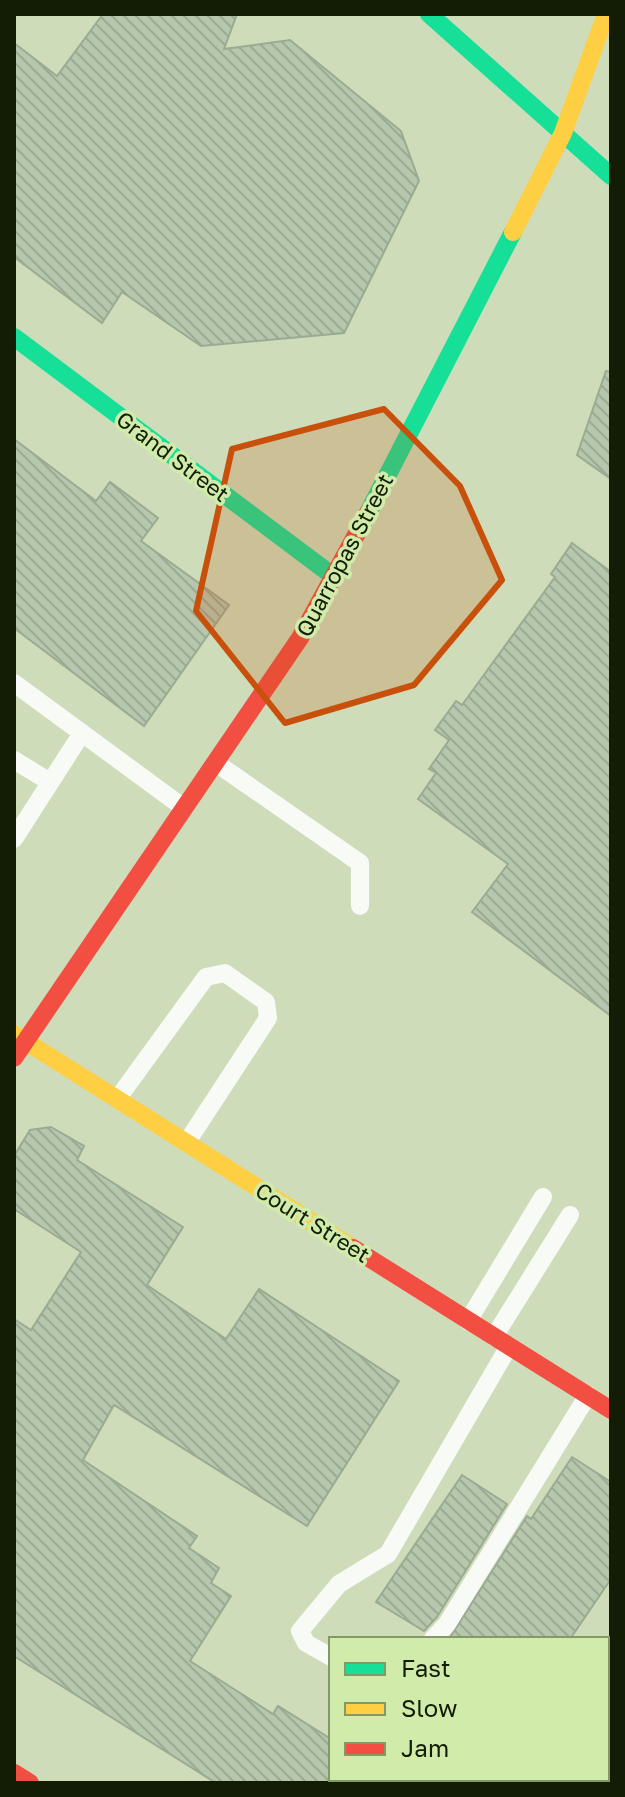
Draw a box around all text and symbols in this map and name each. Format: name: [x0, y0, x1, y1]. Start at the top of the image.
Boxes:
street label: Grand Street: [111, 405, 235, 507]
street label: Quarropas Street: [290, 469, 398, 641]
street label: Court Street: [251, 1176, 375, 1268]
legend: [329, 1637, 609, 1781]
text: Fast: [401, 1653, 451, 1682]
text: Slow: [401, 1693, 457, 1722]
text: Jam: [401, 1733, 449, 1762]

